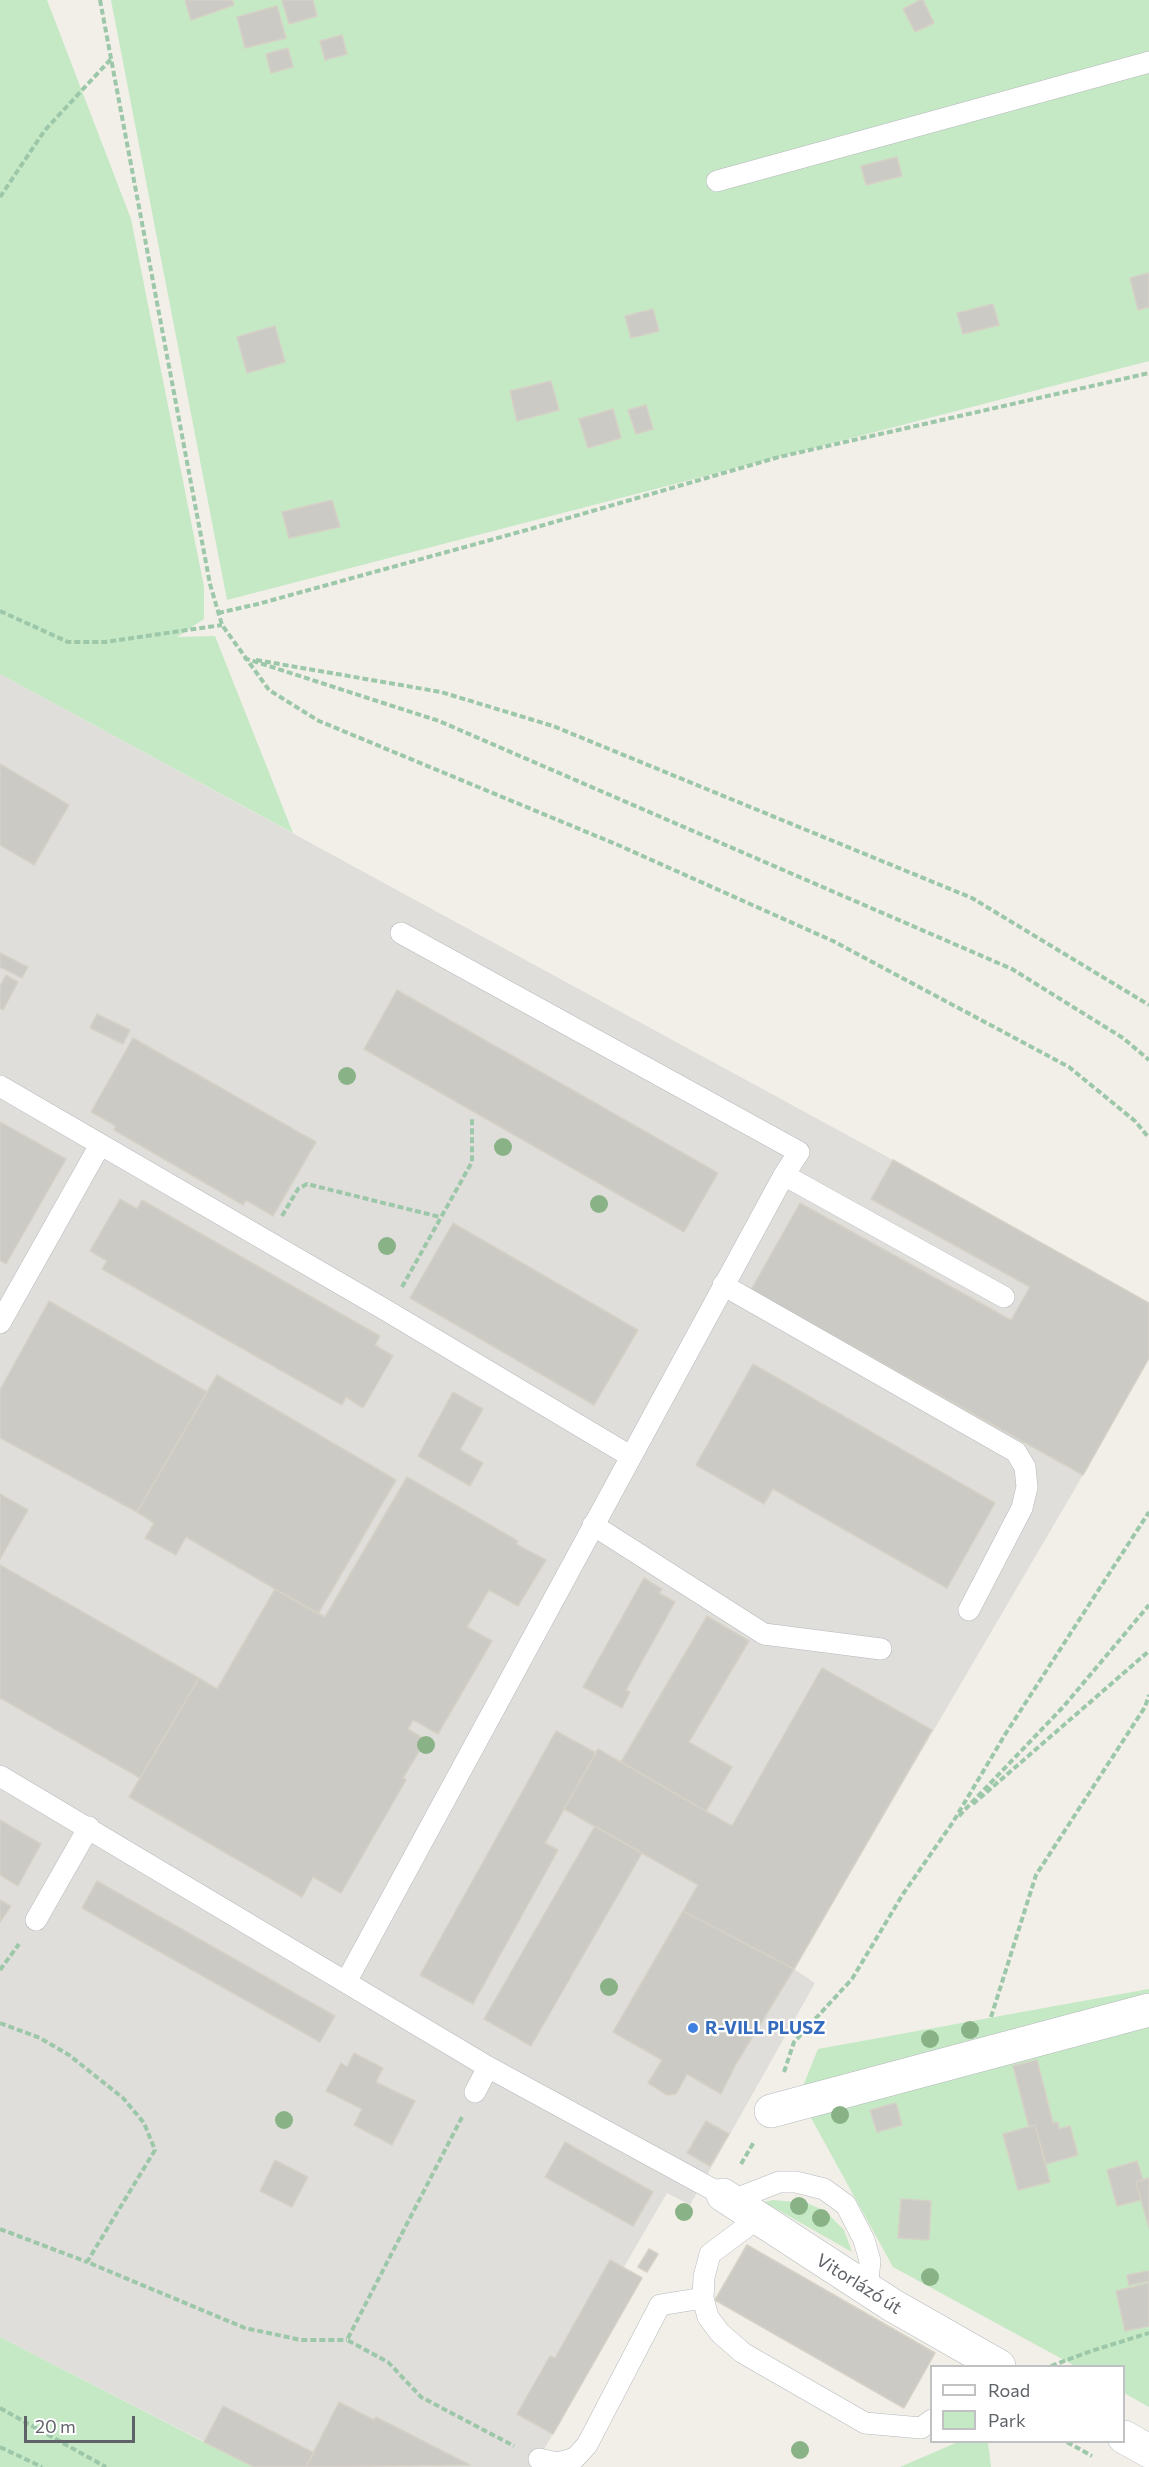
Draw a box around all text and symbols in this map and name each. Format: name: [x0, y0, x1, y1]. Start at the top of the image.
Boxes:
place label: R-VILL PLUSZ: [705, 2017, 825, 2039]
marker: R-VILL PLUSZ: [686, 2021, 700, 2035]
street label: Vitorlázó út: [812, 2249, 906, 2319]
legend: [930, 2365, 1125, 2443]
text: Road: [988, 2379, 1030, 2401]
scale bar: [27, 2404, 138, 2442]
text: Park: [988, 2409, 1026, 2431]
text: 20 m: [35, 2415, 76, 2437]

